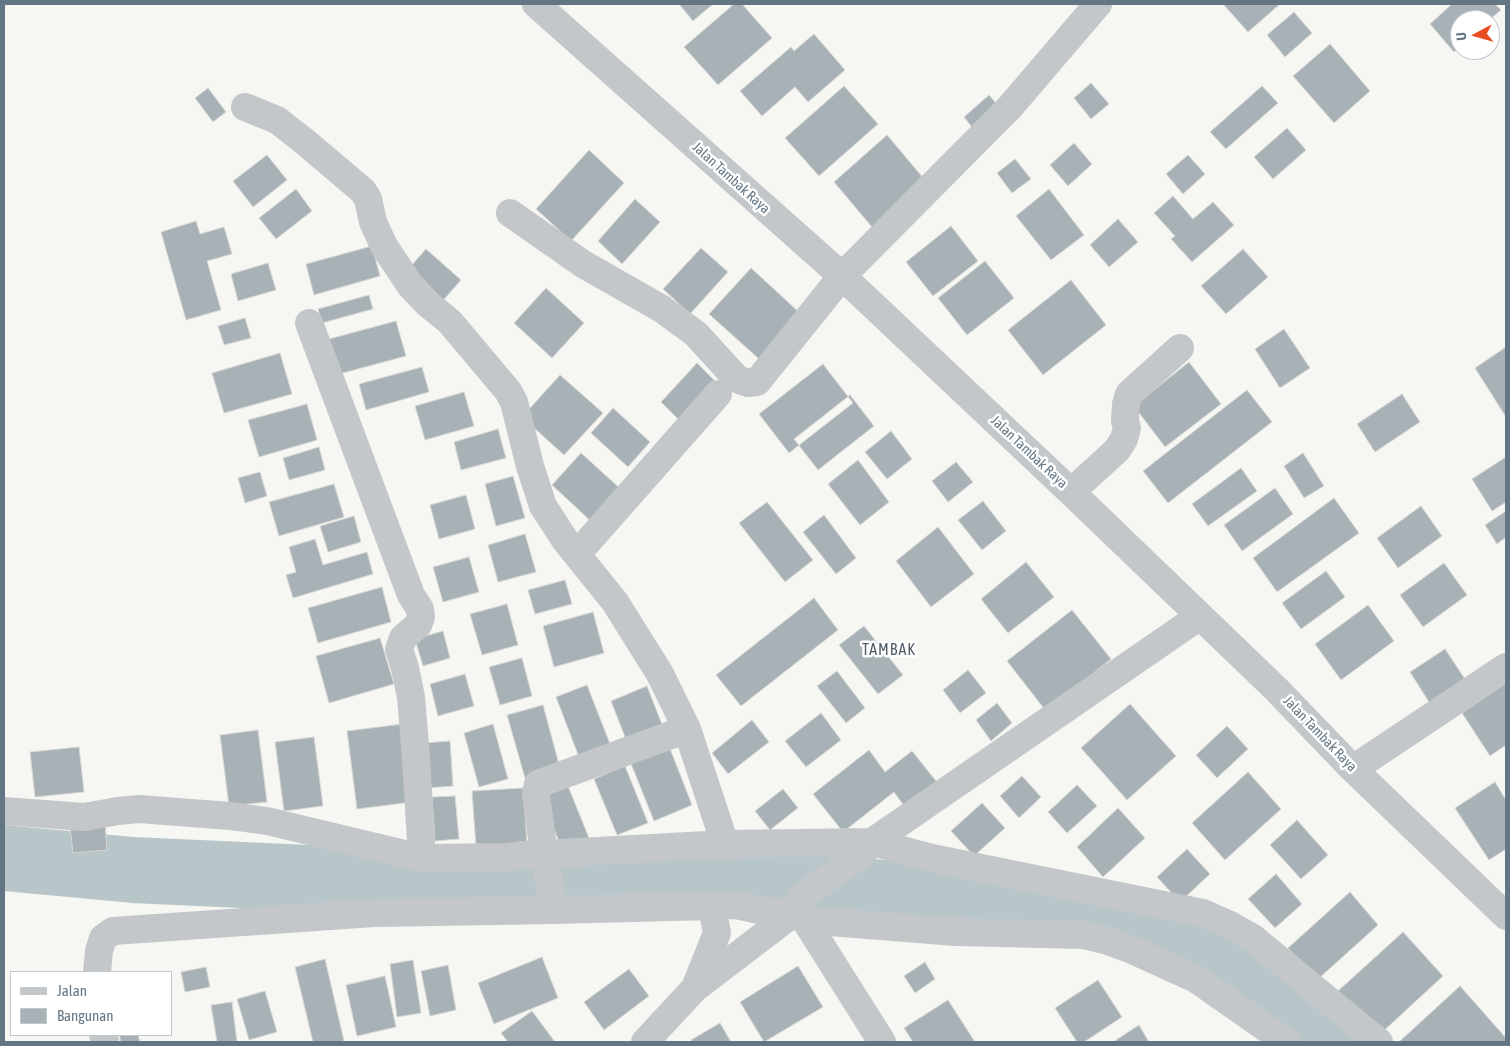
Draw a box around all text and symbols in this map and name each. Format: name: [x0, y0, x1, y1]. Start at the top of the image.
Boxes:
north arrow: [1450, 10, 1500, 60]
text: U: [1453, 32, 1469, 41]
street label: Jalan Tambak Raya: [689, 139, 773, 217]
street label: Jalan Tambak Raya: [987, 412, 1071, 492]
district label: TAMBAK: [861, 640, 917, 660]
street label: Jalan Tambak Raya: [1280, 693, 1360, 775]
legend: [10, 971, 172, 1036]
text: Jalan: [57, 982, 87, 999]
text: Bangunan: [57, 1007, 114, 1024]

